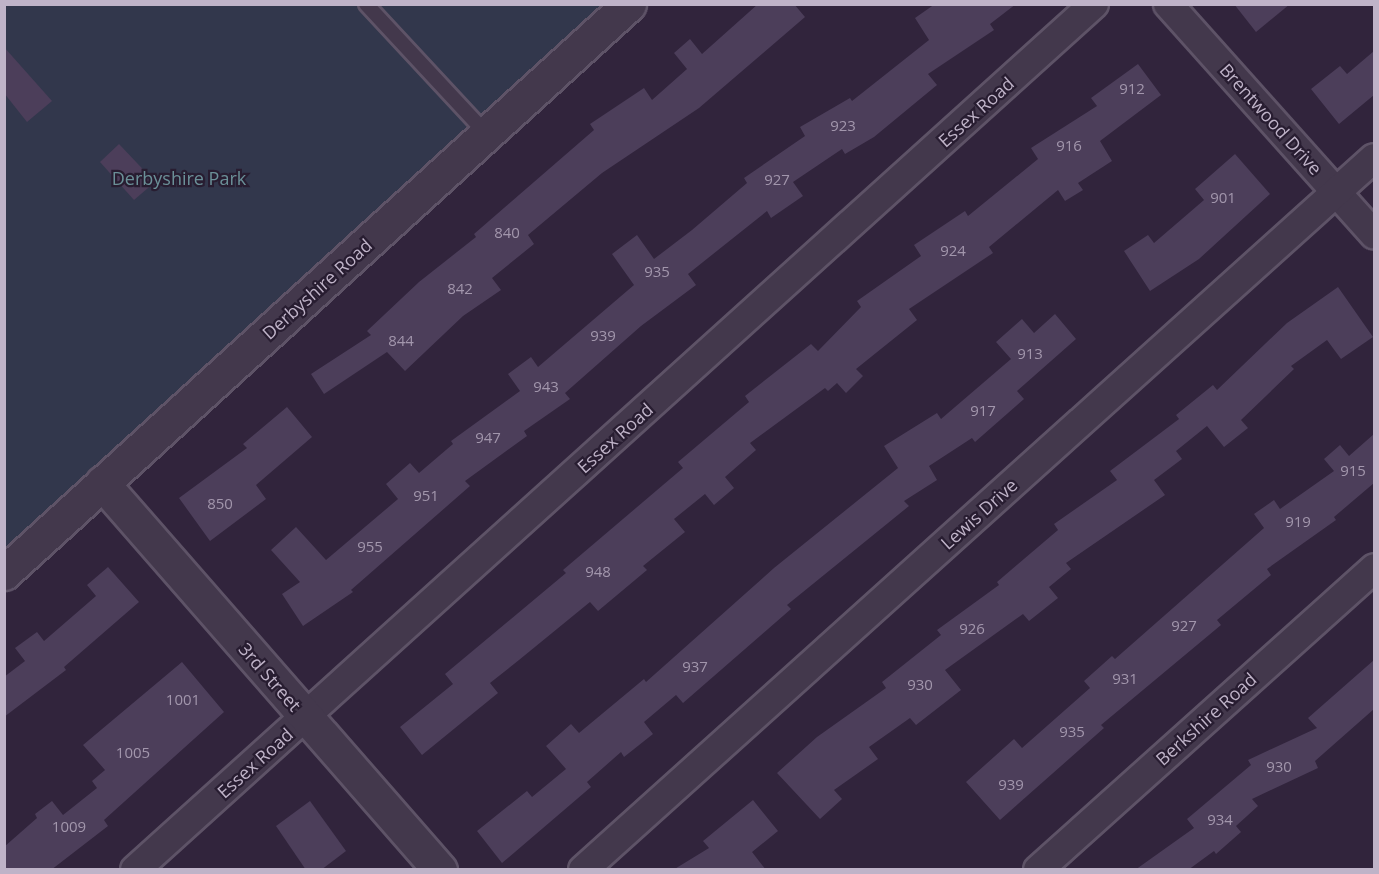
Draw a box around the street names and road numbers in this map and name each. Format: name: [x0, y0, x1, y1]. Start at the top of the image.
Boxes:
street label: Brentwood Drive: [1215, 59, 1327, 179]
street label: Essex Road: [934, 72, 1018, 152]
street label: Derbyshire Road: [258, 234, 376, 344]
street label: Essex Road: [573, 398, 657, 478]
street label: Lewis Drive: [936, 474, 1022, 554]
street label: 3rd Street: [234, 638, 306, 716]
street label: Berkshire Road: [1151, 668, 1261, 770]
street label: Essex Road: [213, 723, 297, 803]

